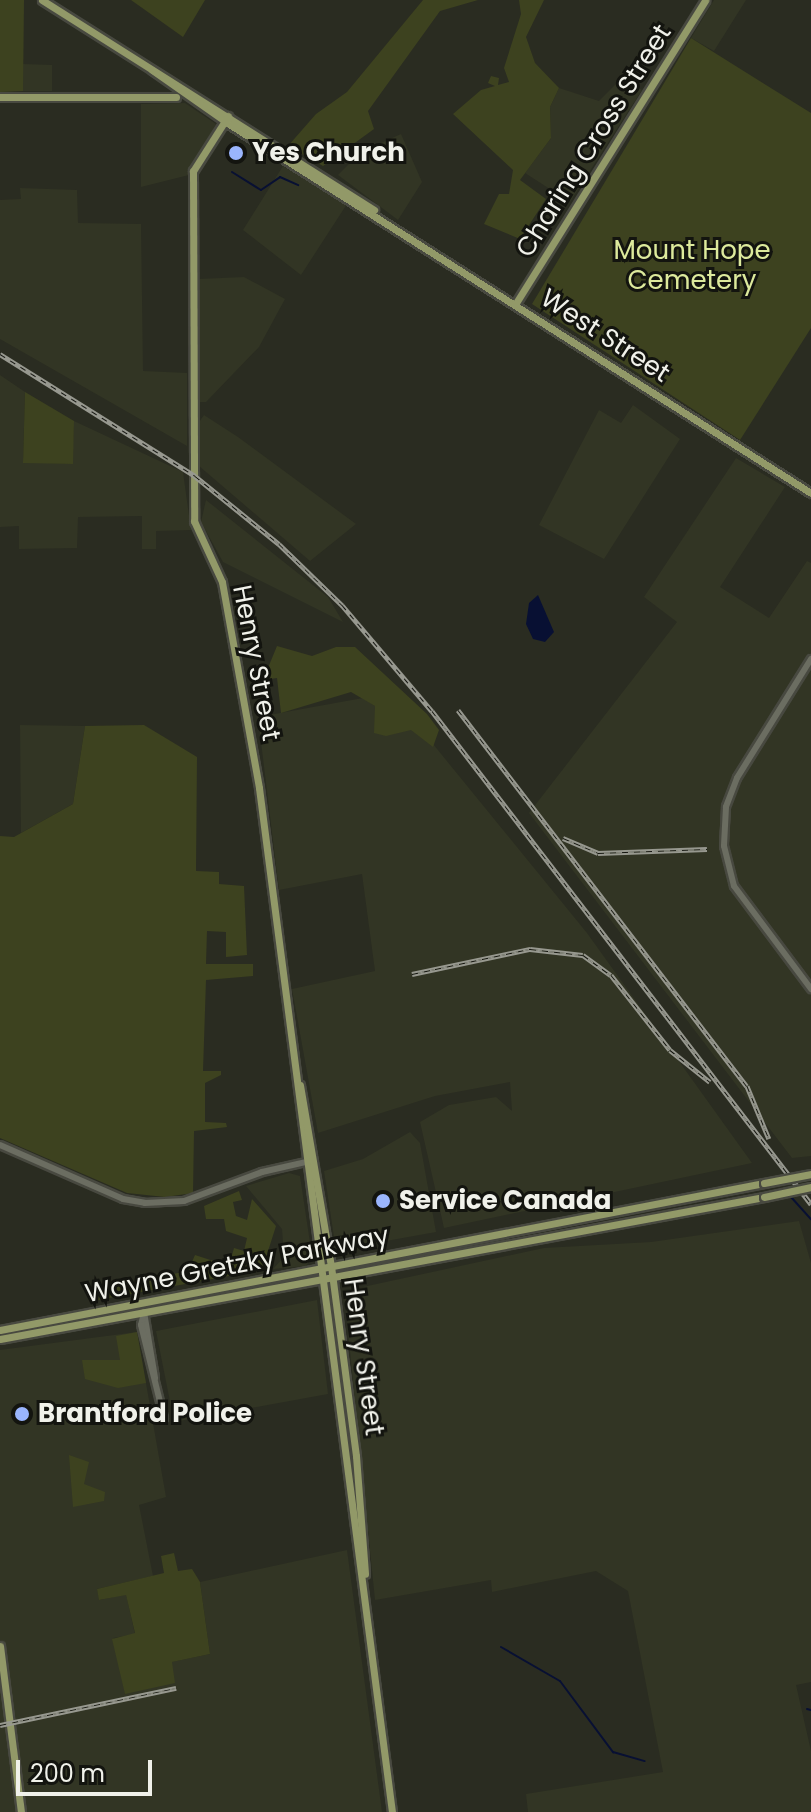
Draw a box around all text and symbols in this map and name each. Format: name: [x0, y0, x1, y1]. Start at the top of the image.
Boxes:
street label: Charing Cross Street: [510, 19, 678, 263]
place label: Yes Church: [252, 137, 405, 169]
marker: Yes Church: [227, 144, 245, 162]
park label: Mount Hope Cemetery: [613, 235, 771, 296]
street label: West Street: [535, 283, 675, 389]
street label: Henry Street: [226, 582, 286, 744]
place label: Service Canada: [399, 1185, 611, 1217]
marker: Service Canada: [374, 1192, 392, 1210]
street label: Wayne Gretzky Parkway: [82, 1220, 392, 1310]
street label: Henry Street: [337, 1277, 389, 1437]
place label: Brantford Police: [38, 1398, 252, 1430]
marker: Brantford Police: [13, 1405, 31, 1423]
scale bar: [20, 1744, 156, 1794]
text: 200 m: [30, 1757, 105, 1790]

